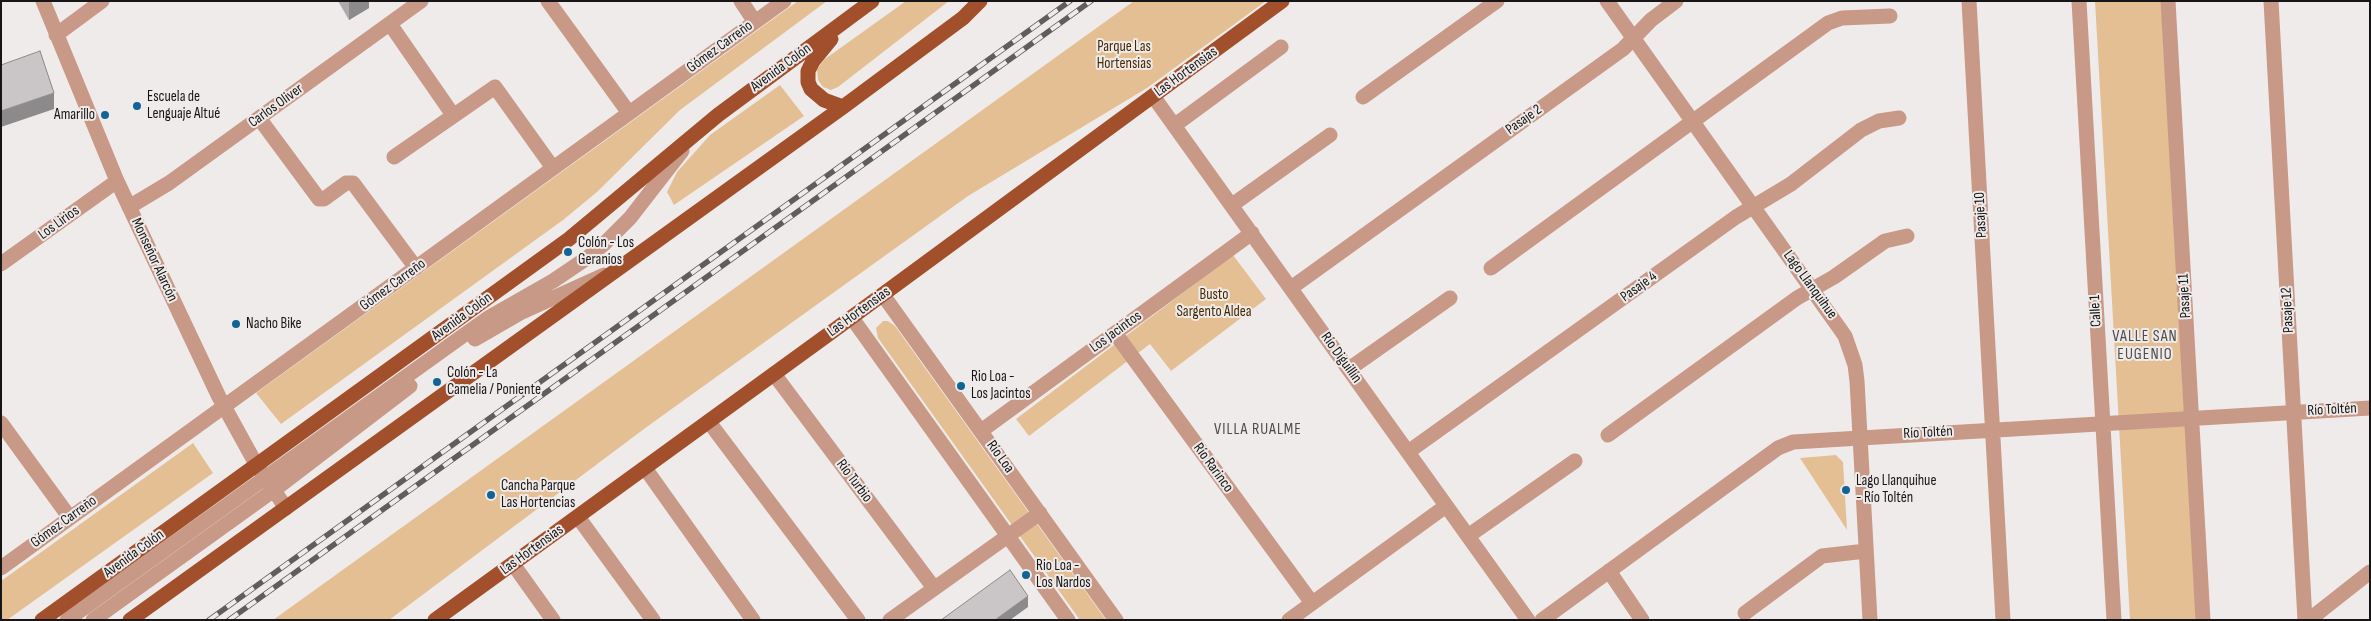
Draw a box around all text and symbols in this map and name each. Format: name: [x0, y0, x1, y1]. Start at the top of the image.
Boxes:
street label: Gómez Carreño: [684, 17, 756, 77]
park label: Parque Las Hortensias: [1097, 38, 1151, 73]
street label: Avenida Colón: [747, 40, 815, 96]
street label: Las Hortensias: [1151, 43, 1221, 101]
street label: Carlos Oliver: [245, 80, 307, 132]
place label: Escuela de Lenguaje Altué: [147, 88, 220, 123]
marker: Escuela de Lenguaje Altué: [131, 100, 143, 112]
street label: Pasaje 2: [1502, 101, 1546, 139]
place label: Amarillo: [54, 106, 95, 124]
marker: Amarillo: [99, 109, 111, 121]
street label: Pasaje 10: [1971, 192, 1991, 238]
street label: Los Lirios: [35, 202, 83, 244]
street label: Monseñor Alarcón: [127, 215, 181, 305]
place label: Colón - Los Geranios: [578, 234, 634, 269]
marker: Colón - Los Geranios: [562, 246, 574, 258]
street label: Lago Llanquihue: [1779, 247, 1841, 323]
street label: Gómez Carreño: [357, 255, 429, 315]
street label: Pasaje 4: [1617, 268, 1661, 306]
street label: Pasaje 11: [2175, 273, 2195, 319]
street label: Las Hortensias: [824, 283, 894, 341]
park label: Busto Sargento Aldea: [1176, 286, 1252, 321]
street label: Pasaje 12: [2278, 287, 2298, 333]
street label: Avenida Colón: [428, 289, 496, 345]
street label: Calle 1: [2086, 295, 2106, 327]
street label: Los Jacintos: [1087, 307, 1145, 357]
place label: Nacho Bike: [246, 315, 301, 333]
marker: Nacho Bike: [230, 318, 242, 330]
district label: VALLE SAN EUGENIO: [2111, 327, 2179, 365]
street label: Río Diguillín: [1317, 329, 1365, 387]
place label: Colón - La Camelia / Poniente: [447, 364, 541, 399]
place label: Rio Loa - Los Jacintos: [971, 368, 1031, 403]
marker: Colón - La Camelia / Poniente: [431, 376, 443, 388]
marker: Rio Loa - Los Jacintos: [955, 380, 967, 392]
street label: Río Toltén: [2307, 400, 2357, 420]
district label: VILLA RUALME: [1213, 420, 1303, 440]
street label: Río Toltén: [1903, 423, 1953, 443]
street label: Río Loa: [982, 437, 1018, 477]
street label: Río Rarinco: [1189, 440, 1237, 496]
street label: Río Turbio: [832, 456, 876, 506]
place label: Lago Llanquihue - Río Toltén: [1856, 472, 1936, 507]
place label: Cancha Parque Las Hortencias: [501, 477, 575, 512]
marker: Lago Llanquihue - Río Toltén: [1840, 484, 1852, 496]
marker: Cancha Parque Las Hortencias: [485, 489, 497, 501]
street label: Gómez Carreño: [28, 492, 100, 552]
street label: Las Hortensias: [497, 521, 567, 579]
street label: Avenida Colón: [100, 526, 168, 582]
place label: Rio Loa - Los Nardos: [1036, 557, 1091, 592]
marker: Rio Loa - Los Nardos: [1020, 569, 1032, 581]

